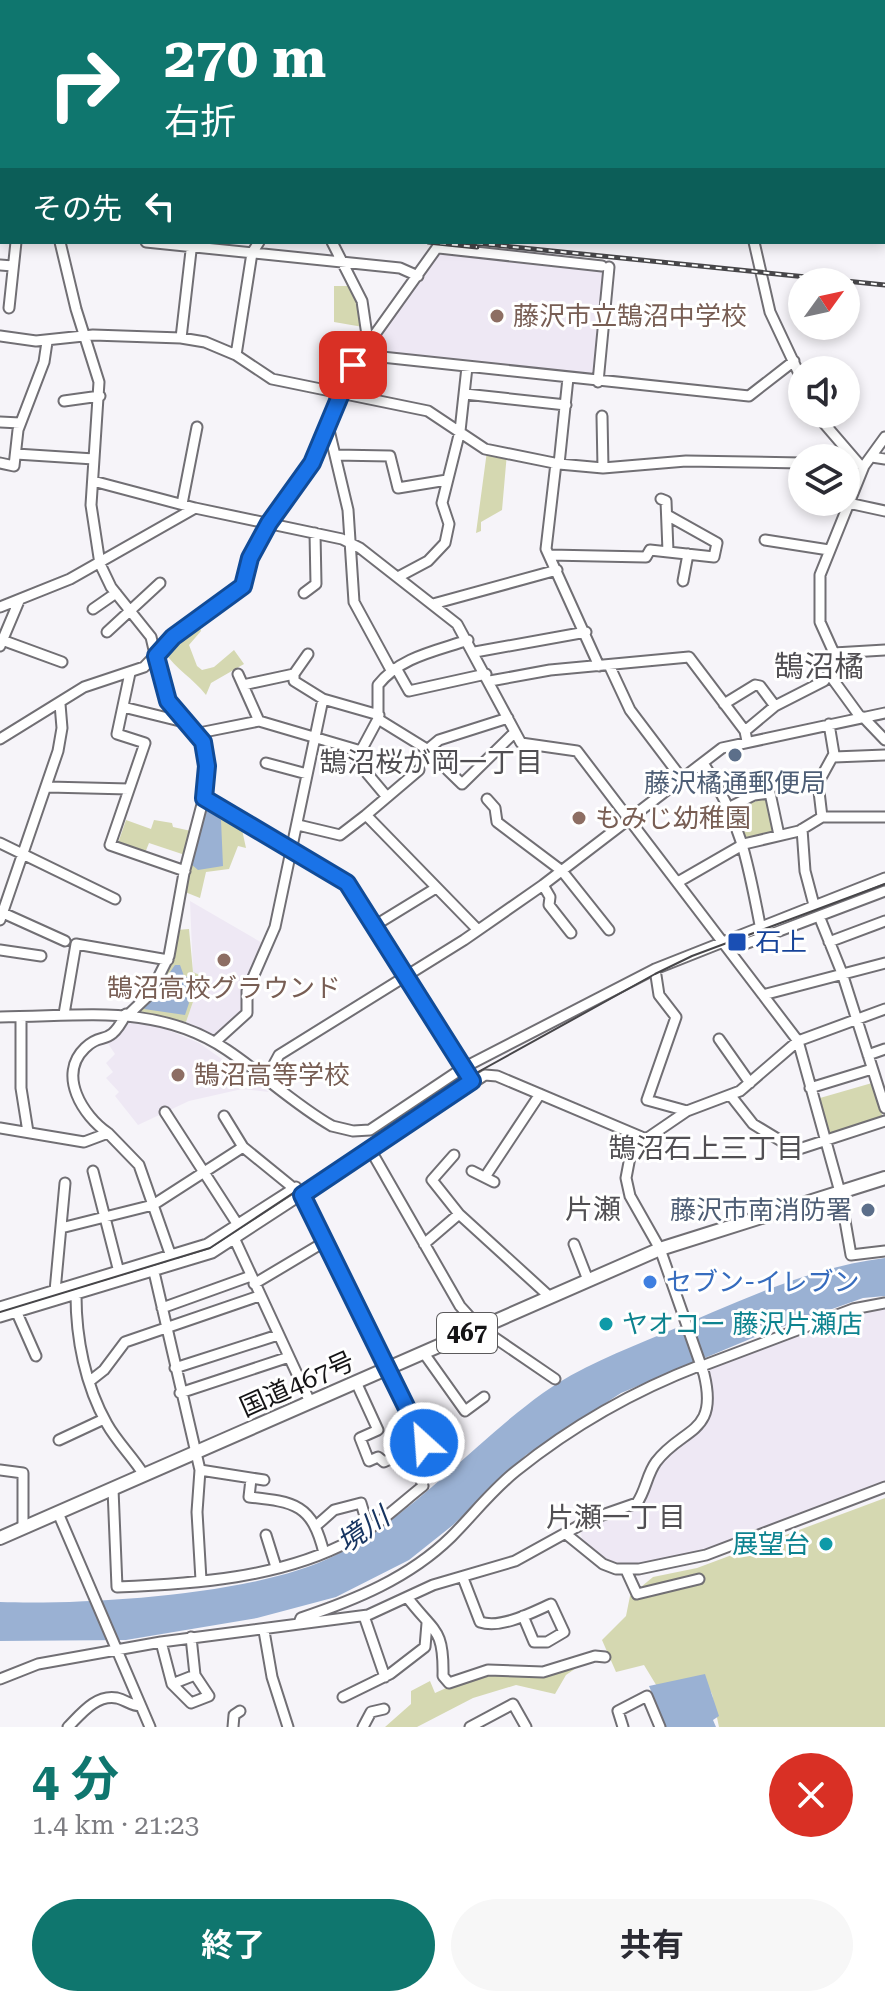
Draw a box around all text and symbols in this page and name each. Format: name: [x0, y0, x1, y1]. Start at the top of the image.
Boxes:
text: 270 m: [164, 25, 326, 91]
icon: right: [32, 32, 136, 136]
text: 右折: [164, 101, 236, 143]
icon: left: [138, 184, 182, 228]
text: その先: [32, 191, 122, 226]
north arrow: [788, 268, 860, 340]
map controls: [788, 268, 860, 516]
place label: 藤沢市立鵠沼中学校: [513, 301, 747, 331]
marker: 藤沢市立鵠沼中学校: [488, 307, 506, 325]
pin: [319, 331, 387, 399]
icon: arrive: [331, 343, 375, 387]
button: sound: [788, 356, 860, 428]
button: layers: [788, 444, 860, 516]
district label: 鵠沼橘: [774, 649, 864, 684]
district label: 鵠沼桜が岡一丁目: [319, 746, 543, 779]
marker: 藤沢橘通郵便局: [726, 746, 744, 764]
place label: 藤沢橘通郵便局: [644, 768, 826, 798]
place label: もみじ幼稚園: [595, 803, 751, 833]
marker: もみじ幼稚園: [570, 809, 588, 827]
place label: 石上: [755, 927, 807, 957]
marker: 石上: [726, 931, 748, 953]
marker: 鵠沼高校グラウンド: [215, 951, 233, 969]
place label: 鵠沼高校グラウンド: [107, 973, 341, 1003]
place label: 鵠沼高等学校: [194, 1060, 350, 1090]
marker: 鵠沼高等学校: [169, 1066, 187, 1084]
district label: 鵠沼石上三丁目: [608, 1132, 804, 1165]
district label: 片瀬: [565, 1193, 621, 1226]
place label: 藤沢市南消防署: [670, 1195, 852, 1225]
marker: 藤沢市南消防署: [859, 1201, 877, 1219]
place label: セブン-イレブン: [666, 1267, 859, 1297]
marker: セブン-イレブン: [641, 1273, 659, 1291]
place label: ヤオコー 藤沢片瀬店: [622, 1309, 863, 1339]
road number: 467: [437, 1313, 497, 1353]
marker: ヤオコー 藤沢片瀬店: [597, 1315, 615, 1333]
street label: 国道467号: [235, 1346, 359, 1422]
position arrow: [382, 1401, 466, 1485]
water label: 境川: [331, 1499, 398, 1560]
district label: 片瀬一丁目: [546, 1501, 686, 1534]
place label: 展望台: [732, 1529, 810, 1559]
marker: 展望台: [817, 1535, 835, 1553]
text: 4 分: [32, 1752, 119, 1808]
button: close: [769, 1753, 853, 1837]
text: 1.4 km · 21:23: [32, 1810, 199, 1840]
button: 終了: [32, 1899, 435, 1991]
button: 共有: [451, 1899, 853, 1991]

